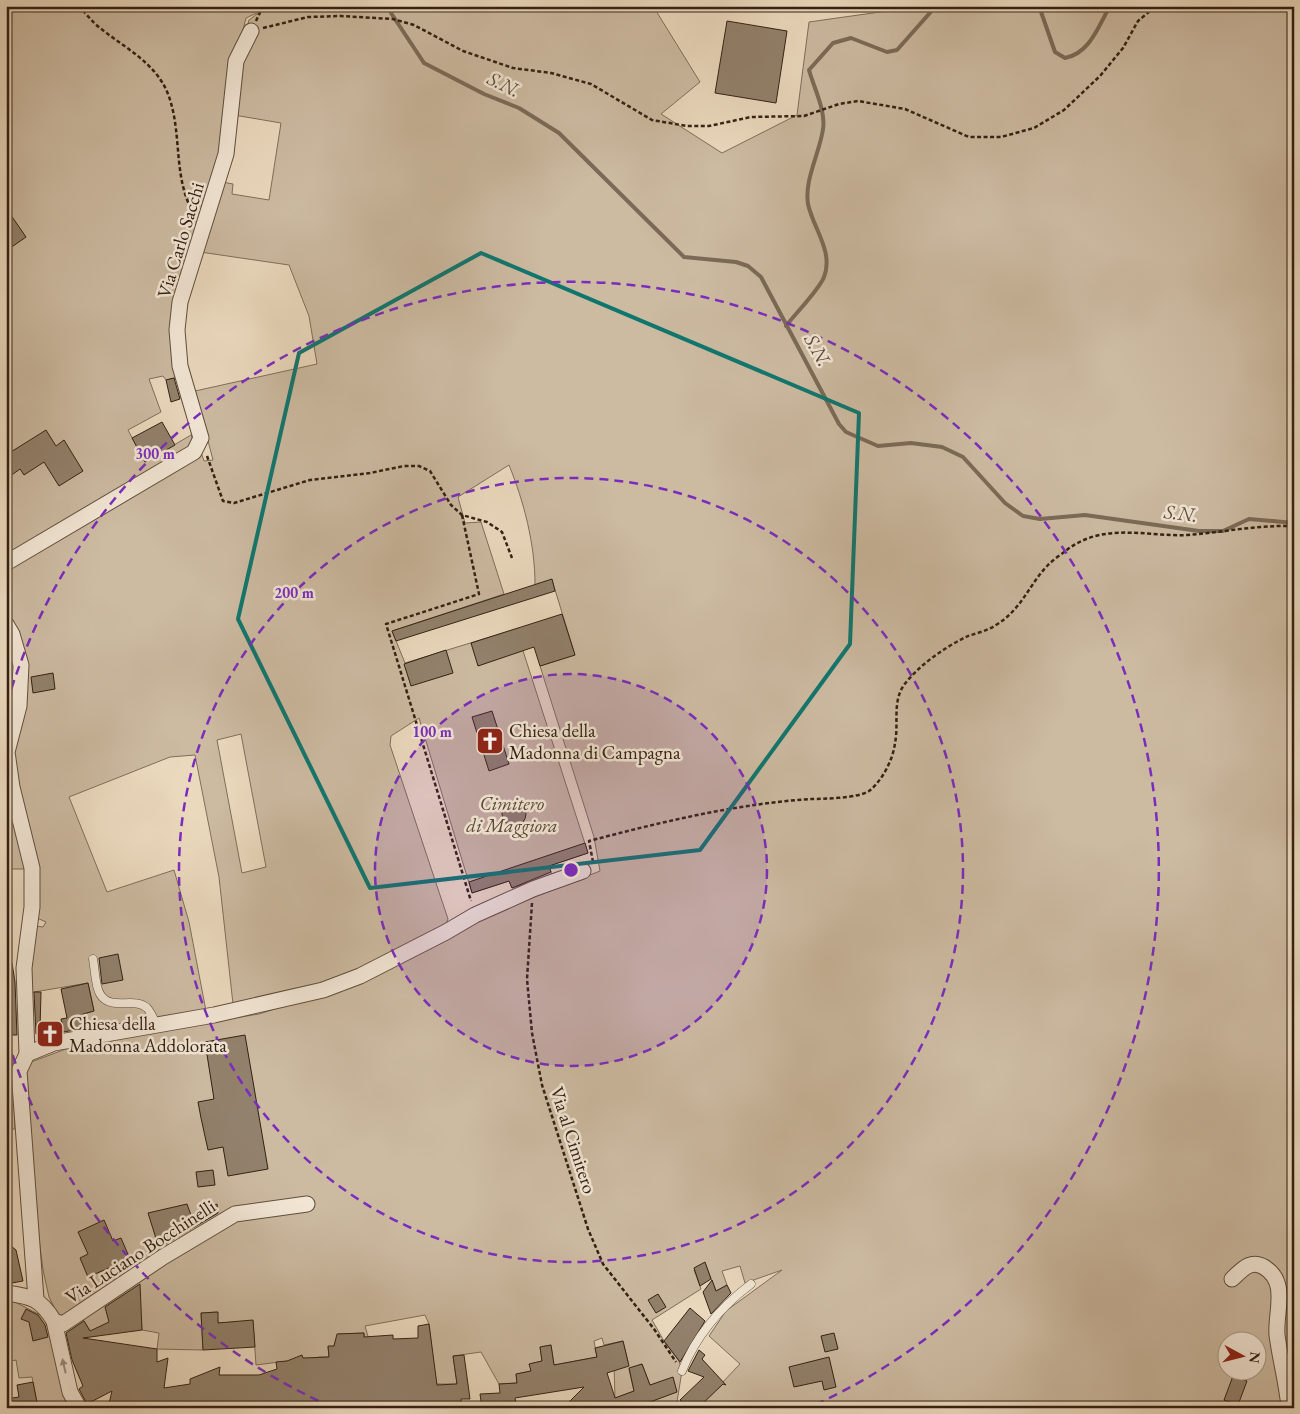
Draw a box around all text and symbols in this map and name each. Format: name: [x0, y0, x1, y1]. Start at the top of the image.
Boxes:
water label: S.N.: [482, 65, 525, 103]
street label: Via Carlo Sacchi: [151, 179, 210, 301]
water label: S.N.: [798, 328, 837, 371]
text: 300 m: [135, 444, 175, 463]
water label: S.N.: [1162, 498, 1199, 528]
text: 200 m: [274, 583, 314, 602]
place label: Chiesa della Madonna di Campagna: [509, 718, 681, 765]
text: 100 m: [412, 722, 452, 741]
church icon: Chiesa della Madonna di Campagna: [475, 726, 505, 756]
park label: Cimitero di Maggiora: [466, 791, 558, 838]
centre of rings: [562, 861, 580, 879]
place label: Chiesa della Madonna Addolorata: [69, 1011, 227, 1058]
church icon: Chiesa della Madonna Addolorata: [35, 1019, 65, 1049]
street label: Via al Cimitero: [544, 1083, 603, 1197]
street label: Via Luciano Bocchinelli: [60, 1193, 220, 1309]
north arrow: [1218, 1332, 1268, 1382]
text: N: [1245, 1351, 1265, 1365]
one-way arrow: [60, 1358, 68, 1373]

